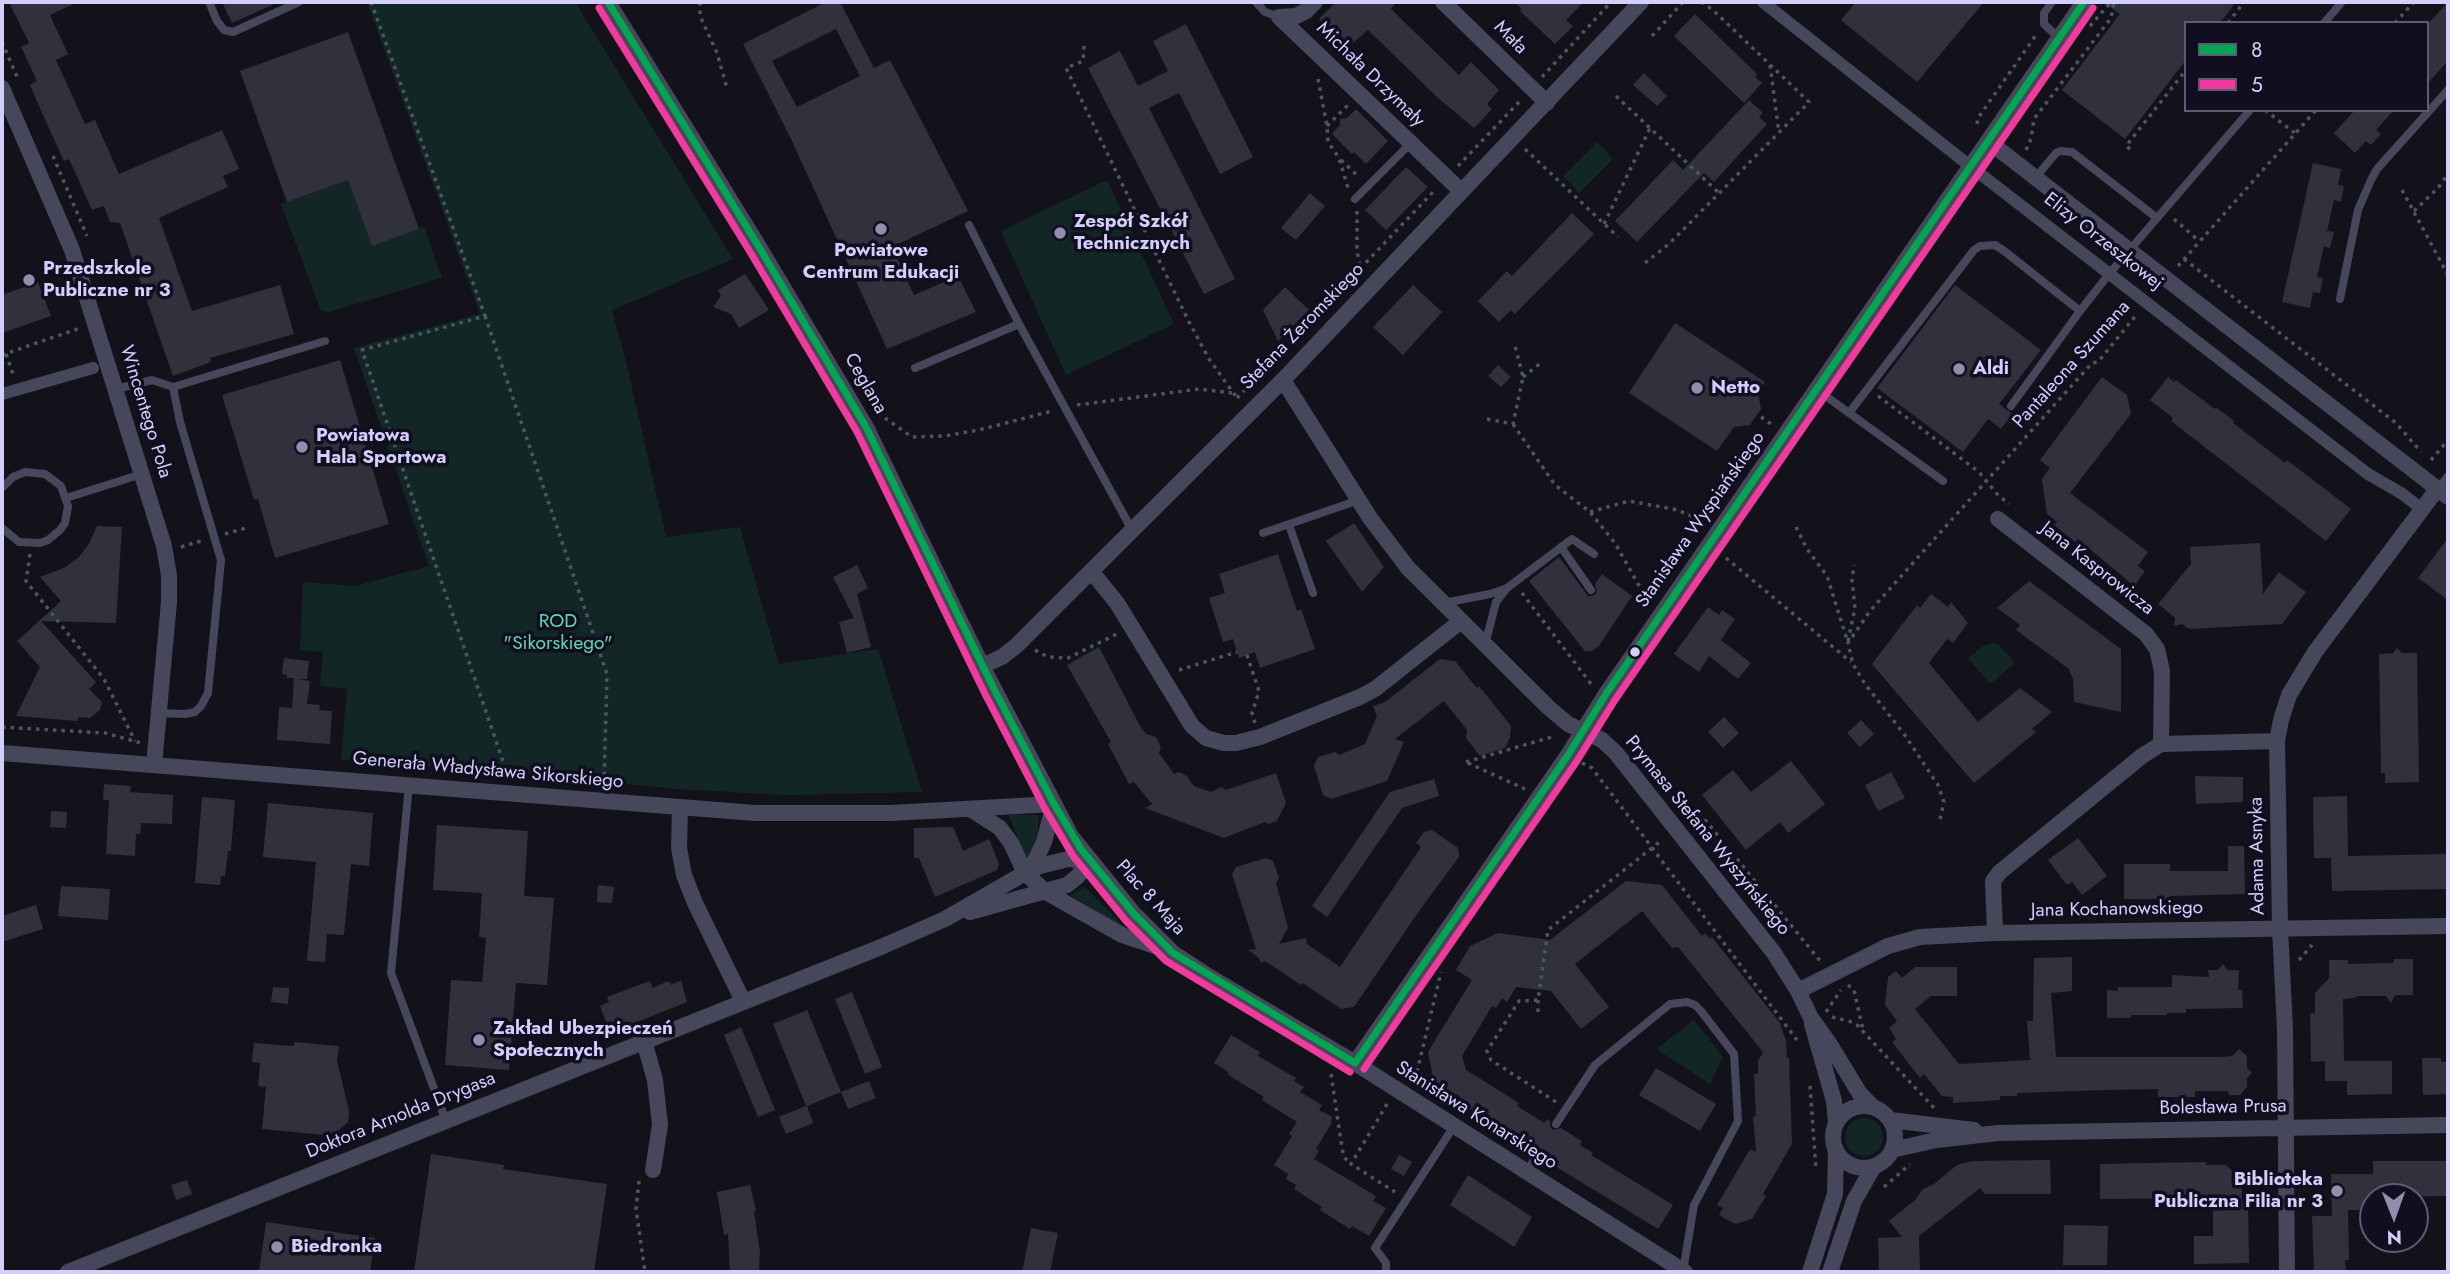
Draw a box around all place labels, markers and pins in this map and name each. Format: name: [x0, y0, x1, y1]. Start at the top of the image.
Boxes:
place label: Zespół Szkół Technicznych: [1074, 211, 1190, 255]
marker: Powiatowe Centrum Edukacji: [873, 221, 889, 237]
marker: Zespół Szkół Technicznych: [1052, 225, 1068, 241]
place label: Powiatowe Centrum Edukacji: [803, 240, 959, 284]
place label: Przedszkole Publiczne nr 3: [43, 258, 171, 302]
marker: Przedszkole Publiczne nr 3: [21, 272, 37, 288]
place label: Aldi: [1973, 358, 2009, 380]
marker: Aldi: [1951, 361, 1967, 377]
place label: Netto: [1711, 377, 1760, 399]
marker: Netto: [1689, 380, 1705, 396]
place label: Powiatowa Hala Sportowa: [316, 425, 447, 469]
marker: Powiatowa Hala Sportowa: [294, 439, 310, 455]
unlabelled marker: [1628, 645, 1642, 659]
place label: Zakład Ubezpieczeń Społecznych: [493, 1018, 673, 1062]
marker: Zakład Ubezpieczeń Społecznych: [471, 1032, 487, 1048]
place label: Biblioteka Publiczna Filia nr 3: [2154, 1169, 2323, 1213]
marker: Biblioteka Publiczna Filia nr 3: [2329, 1183, 2345, 1199]
place label: Biedronka: [291, 1236, 382, 1258]
marker: Biedronka: [269, 1239, 285, 1255]

